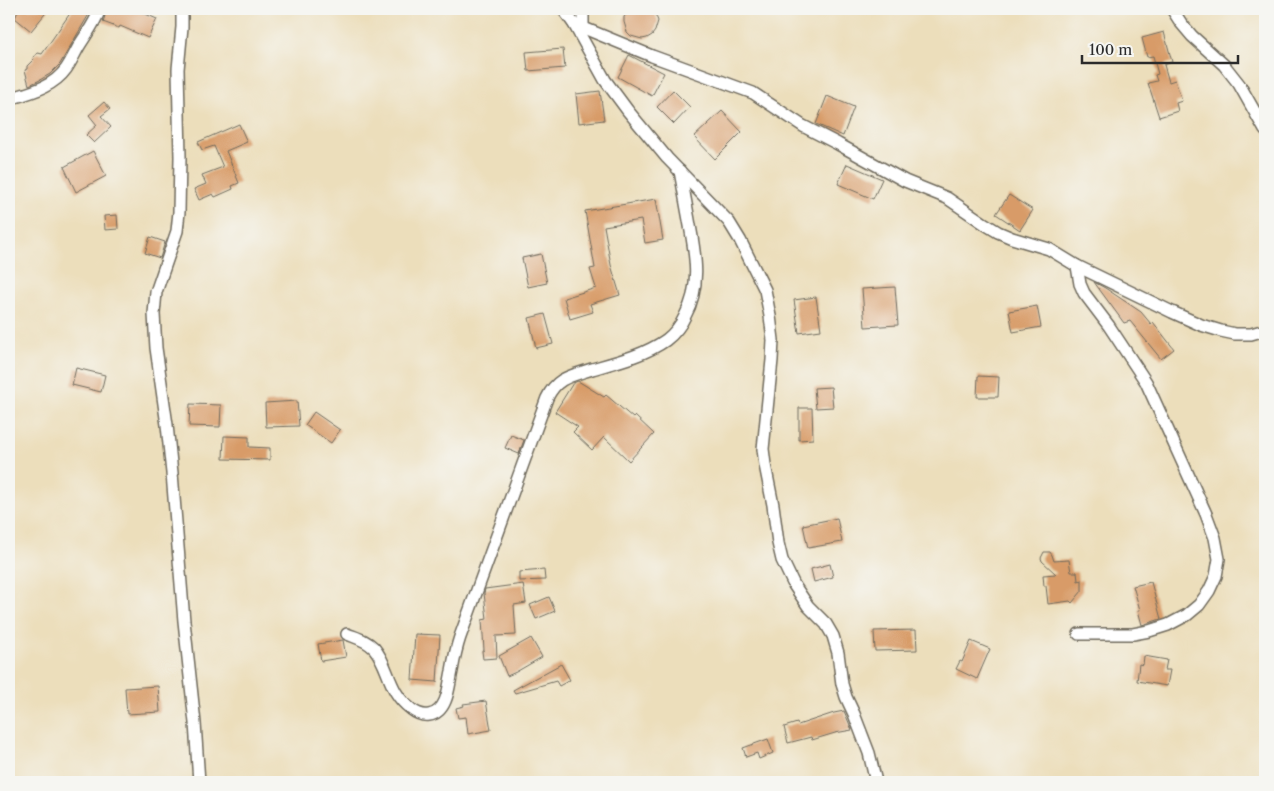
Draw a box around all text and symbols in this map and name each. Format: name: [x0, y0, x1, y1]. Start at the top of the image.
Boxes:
scale bar: [1082, 32, 1238, 64]
text: 100 m: [1089, 40, 1132, 59]

